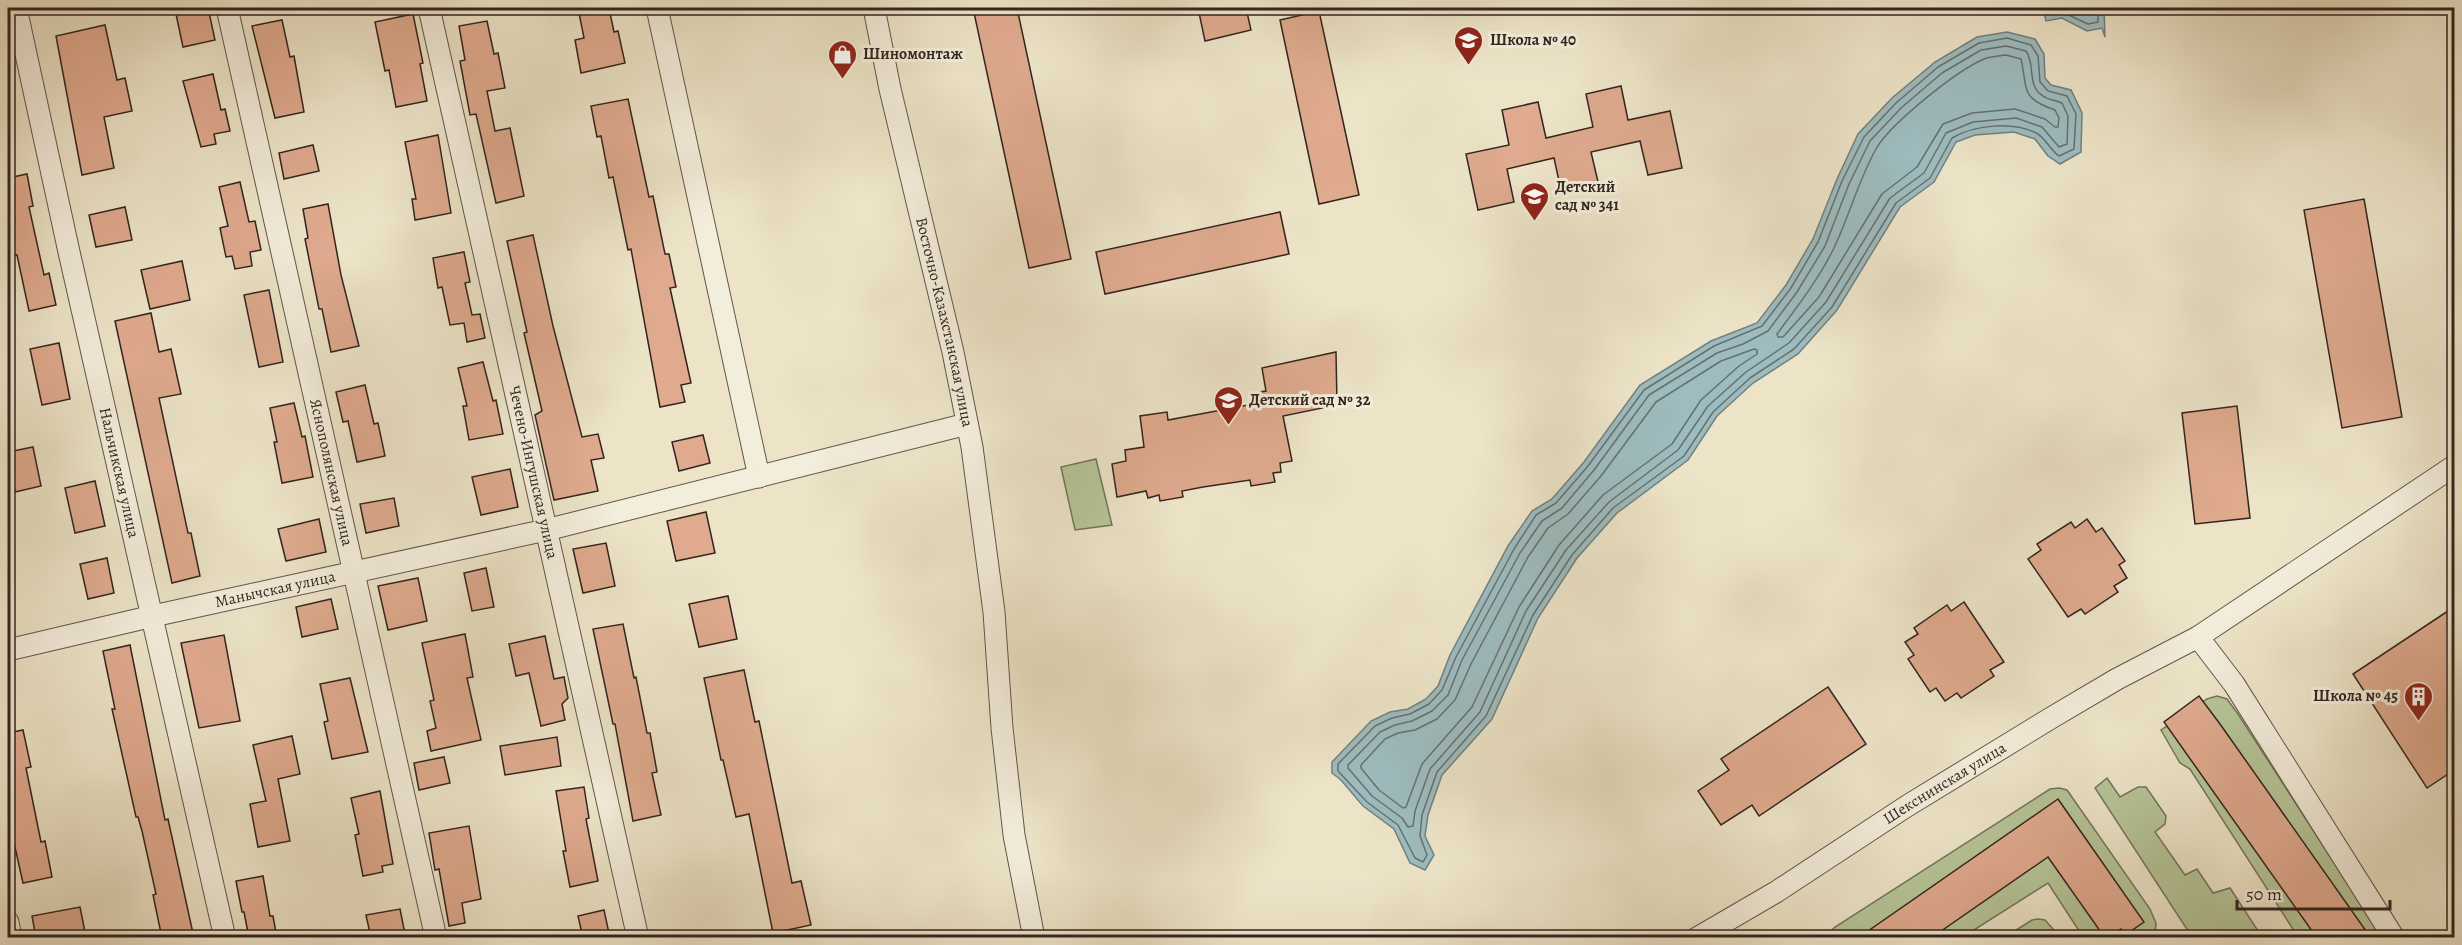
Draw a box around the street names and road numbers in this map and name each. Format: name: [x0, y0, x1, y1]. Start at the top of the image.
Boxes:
street label: Восточно-Казахстанская улица: [910, 215, 979, 430]
street label: Чечено-Ингушская улица: [503, 384, 564, 562]
street label: Яснополянская улица: [304, 397, 359, 549]
street label: Нальчикская улица: [94, 405, 145, 541]
street label: Манычская улица: [213, 565, 338, 613]
street label: Шекснинская улица: [1879, 737, 2011, 830]

